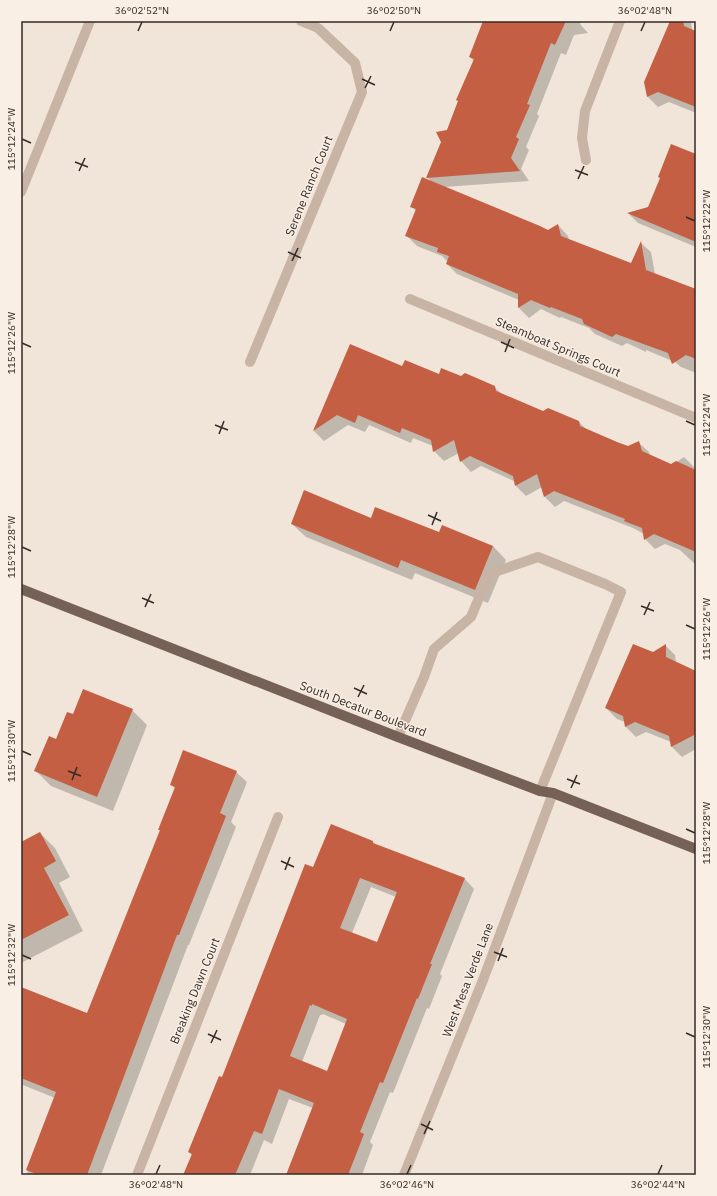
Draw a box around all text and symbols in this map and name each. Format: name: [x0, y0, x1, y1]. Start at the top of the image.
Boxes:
text: 36°02'52"N: [115, 4, 169, 17]
text: 36°02'50"N: [367, 4, 421, 17]
text: 36°02'48"N: [618, 4, 672, 17]
text: 115°12'24"W: [5, 108, 18, 170]
street label: Serene Ranch Court: [282, 133, 336, 238]
text: 115°12'22"W: [700, 190, 713, 252]
text: 115°12'26"W: [5, 312, 18, 374]
street label: Steamboat Springs Court: [493, 313, 623, 380]
text: 115°12'24"W: [700, 394, 713, 456]
text: 115°12'28"W: [5, 516, 18, 578]
text: 115°12'26"W: [700, 598, 713, 660]
street label: South Decatur Boulevard: [298, 677, 429, 740]
text: 115°12'30"W: [5, 720, 18, 782]
text: 115°12'28"W: [700, 802, 713, 864]
street label: West Mesa Verde Lane: [439, 920, 496, 1039]
text: 115°12'32"W: [5, 924, 18, 986]
street label: Breaking Dawn Court: [166, 935, 223, 1046]
text: 115°12'30"W: [700, 1006, 713, 1068]
text: 36°02'48"N: [129, 1178, 183, 1191]
text: 36°02'46"N: [380, 1178, 434, 1191]
text: 36°02'44"N: [631, 1178, 685, 1191]

